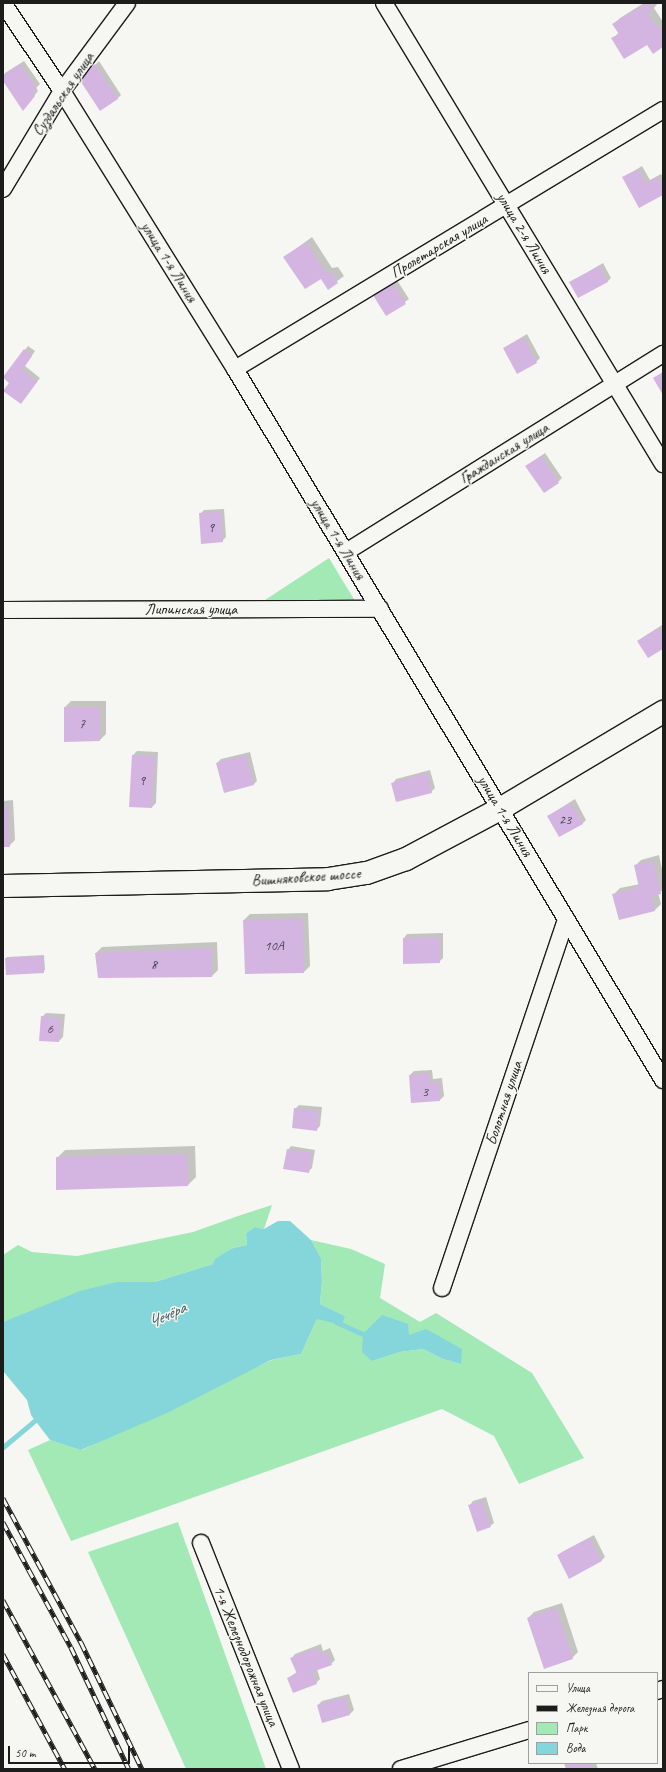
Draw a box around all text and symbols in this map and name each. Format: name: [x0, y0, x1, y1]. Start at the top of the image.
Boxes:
street label: Суздальская улица: [28, 48, 98, 140]
street label: улица 2-я Линия: [492, 189, 556, 277]
street label: Пролетарская улица: [387, 209, 491, 283]
street label: улица 1-я Линия: [137, 218, 201, 306]
street label: Гражданская улица: [456, 418, 552, 488]
street label: улица 1-я Линия: [306, 495, 370, 583]
house number: 9: [208, 520, 214, 536]
street label: Липинская улица: [144, 599, 238, 619]
house number: 7: [79, 716, 85, 732]
street label: улица 1-я Линия: [473, 772, 537, 860]
house number: 9: [139, 773, 145, 789]
house number: 23: [559, 812, 571, 828]
street label: Вишняковское шоссе: [251, 864, 361, 890]
house number: 10А: [264, 938, 284, 954]
house number: 8: [151, 957, 157, 973]
house number: 6: [47, 1021, 53, 1037]
street label: Болотная улица: [481, 1058, 527, 1148]
house number: 3: [422, 1084, 428, 1100]
water label: Чечёра: [145, 1297, 189, 1333]
street label: 1-я Железнодорожная улица: [209, 1582, 283, 1730]
legend: [528, 1672, 658, 1764]
text: Улица: [566, 1680, 590, 1696]
text: Железная дорога: [566, 1700, 634, 1716]
text: Парк: [566, 1720, 587, 1736]
scale bar: [10, 1738, 132, 1764]
text: Вода: [566, 1740, 585, 1756]
text: 50 m: [15, 1745, 35, 1761]

